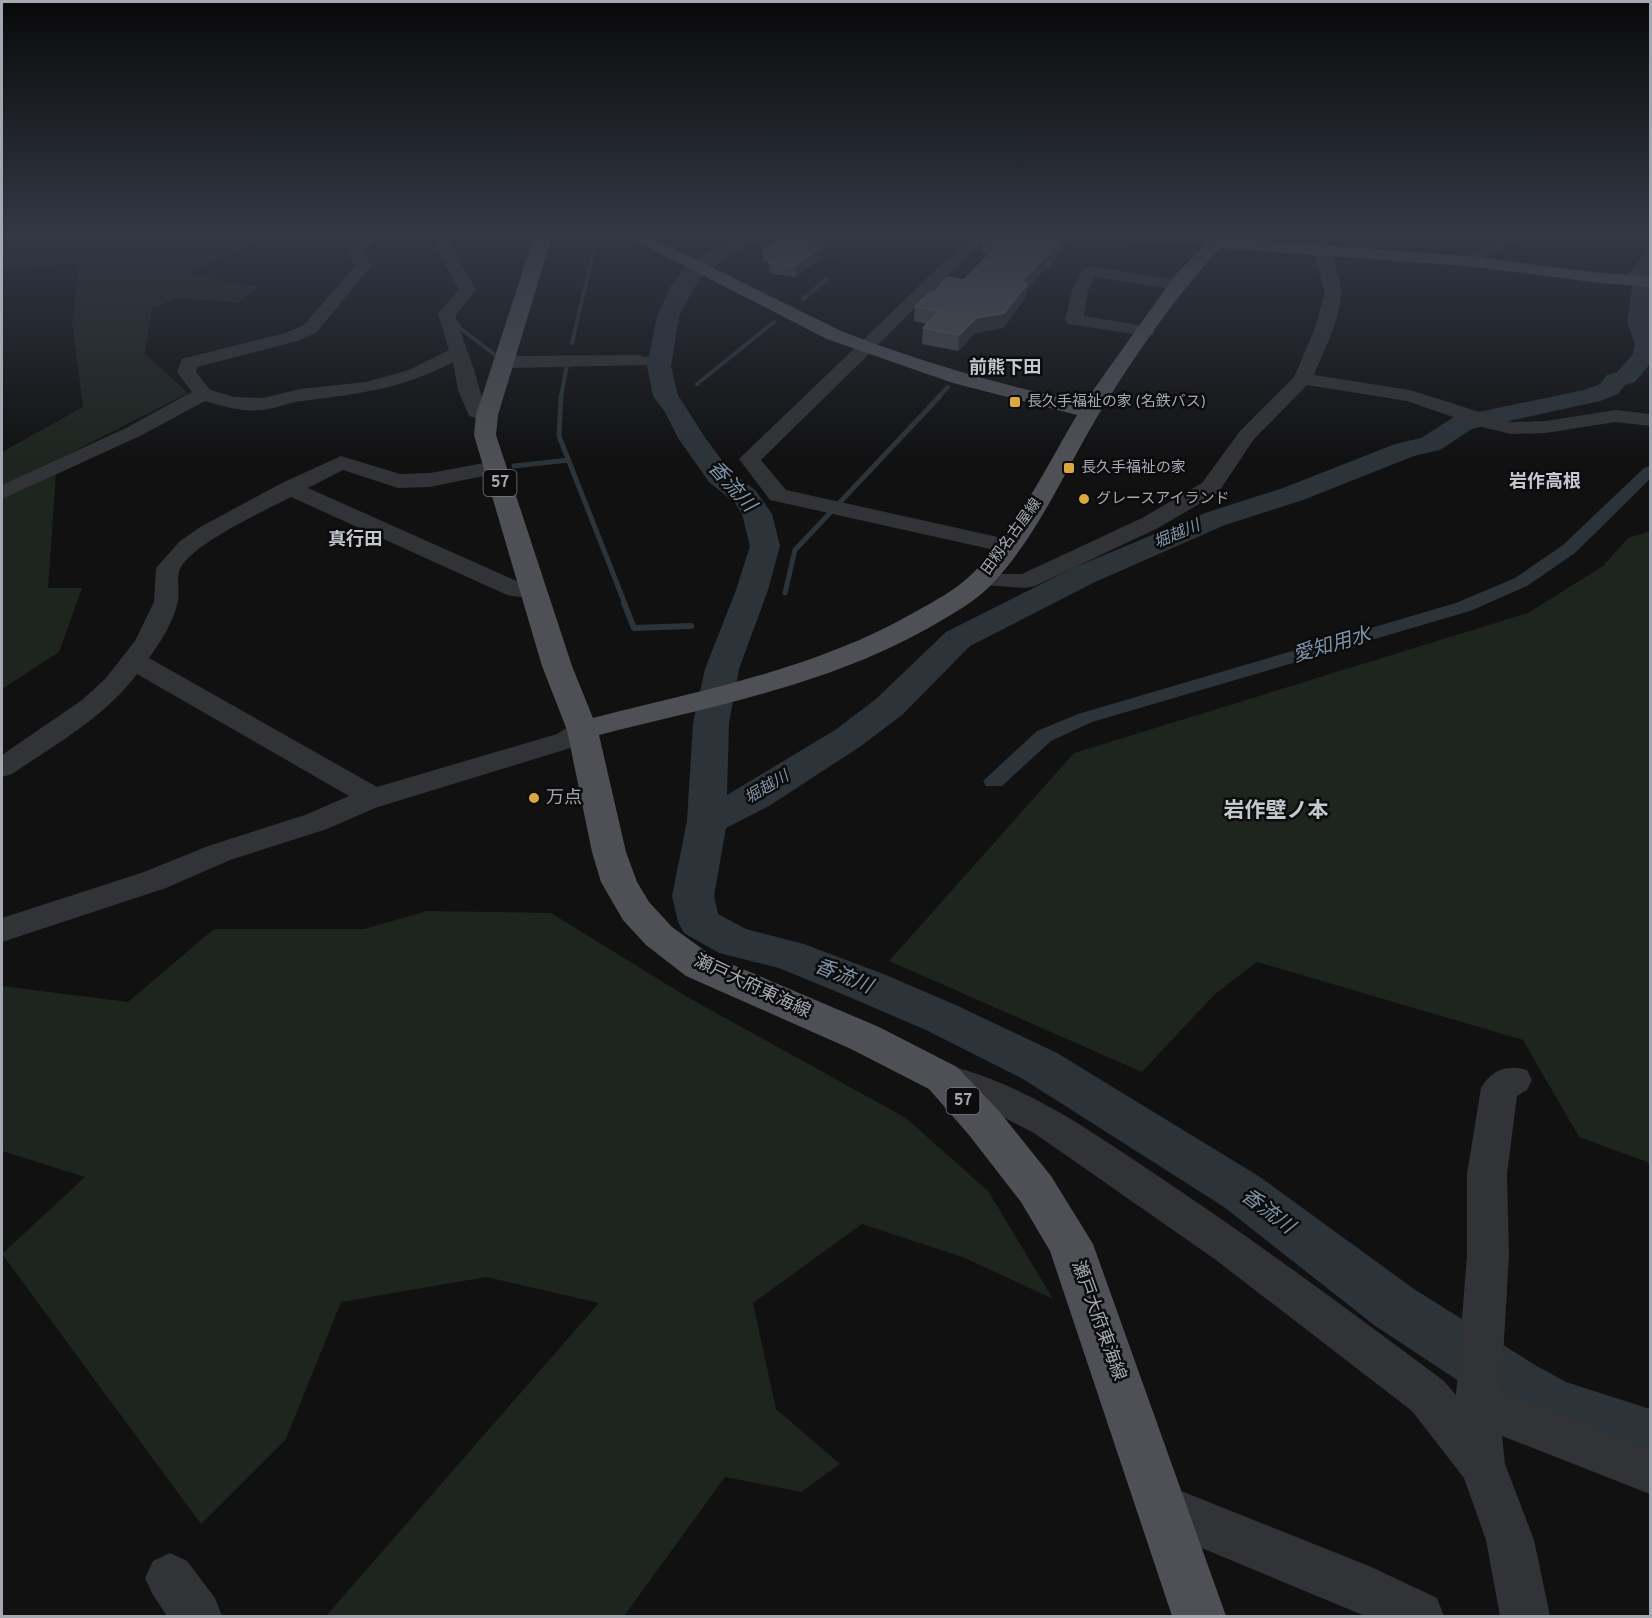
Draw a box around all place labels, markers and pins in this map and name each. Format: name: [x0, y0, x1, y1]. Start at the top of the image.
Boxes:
place label: 長久手福祉の家 (名鉄バス): [1027, 393, 1206, 412]
marker: 長久手福祉の家 (名鉄バス): [1008, 395, 1022, 409]
place label: 長久手福祉の家: [1081, 459, 1186, 478]
marker: 長久手福祉の家: [1062, 461, 1076, 475]
place label: グレースアイランド: [1096, 490, 1230, 509]
marker: グレースアイランド: [1077, 492, 1091, 506]
place label: 万点: [546, 787, 582, 810]
marker: 万点: [527, 791, 541, 805]

